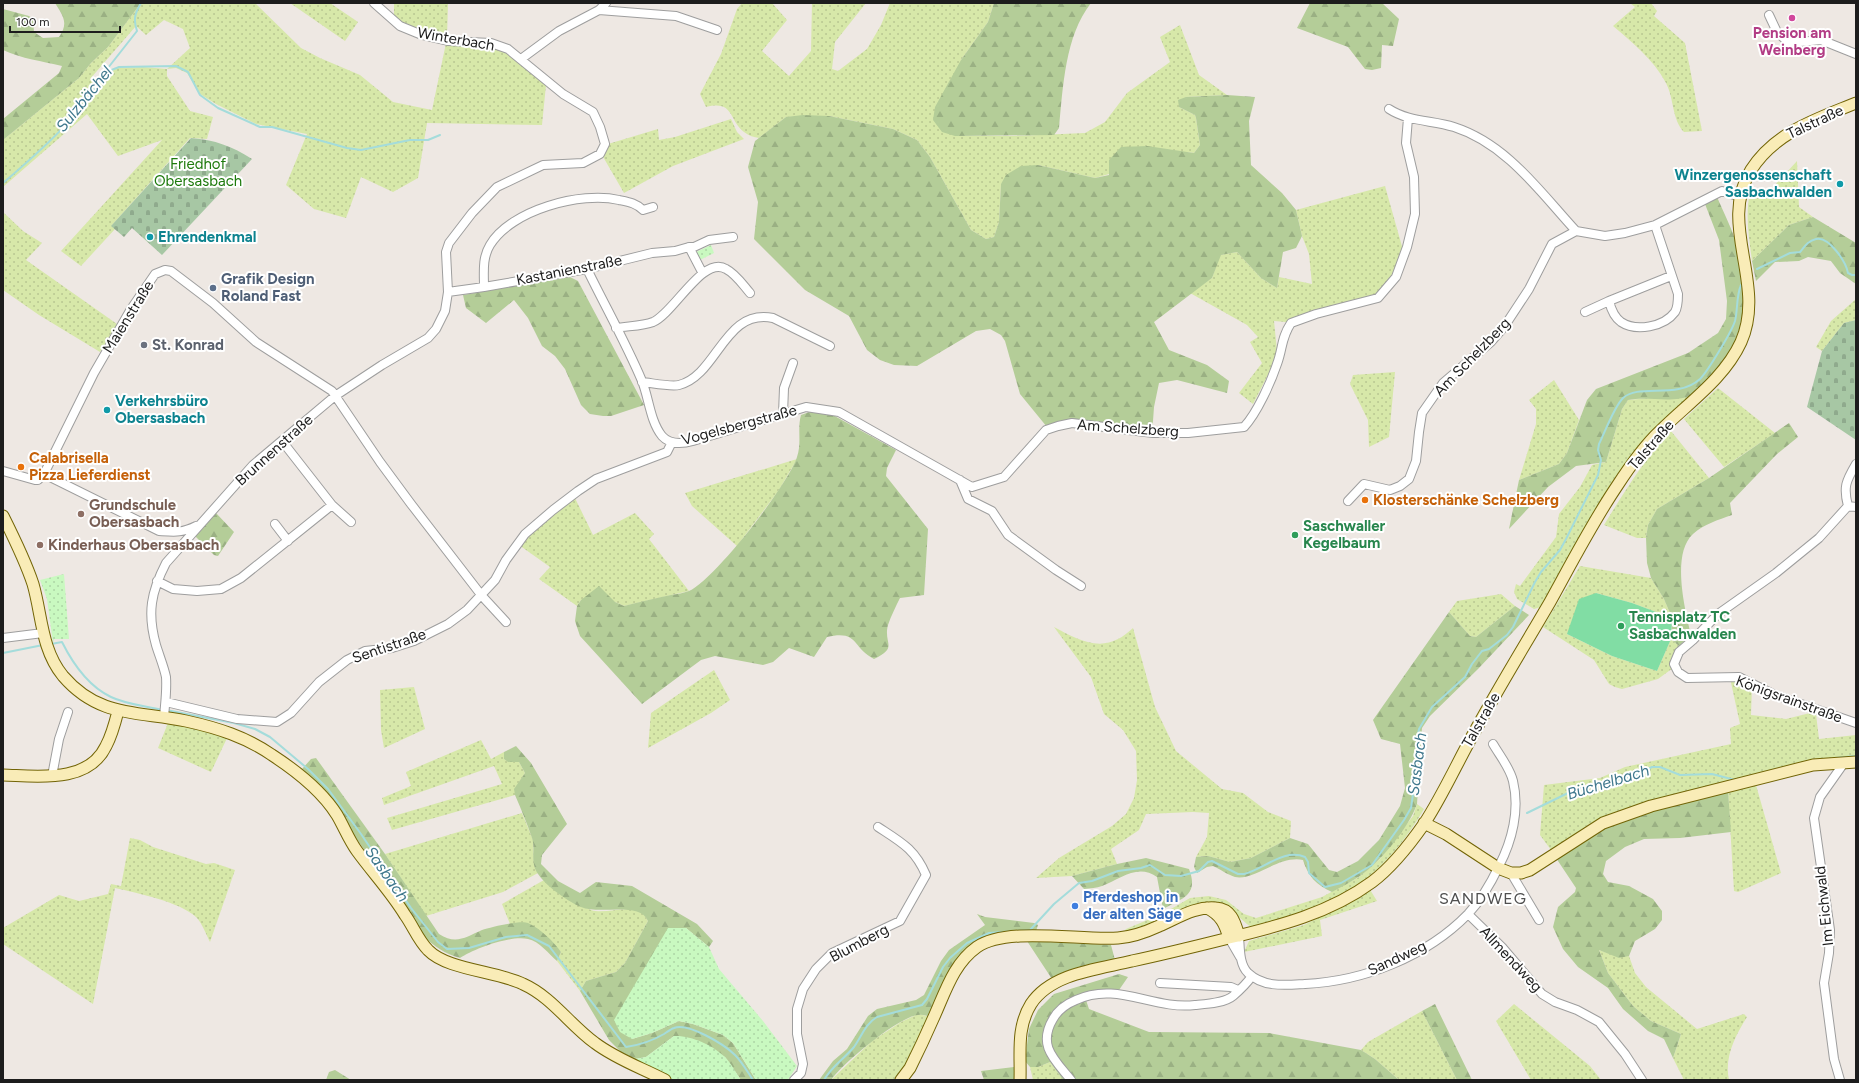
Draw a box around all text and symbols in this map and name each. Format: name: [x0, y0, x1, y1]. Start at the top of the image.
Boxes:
scale bar: [10, 8, 120, 34]
marker: Pension am Weinberg: [1787, 13, 1797, 23]
text: 100 m: [16, 15, 50, 29]
street label: Winterbach: [416, 23, 496, 55]
place label: Pension am Weinberg: [1753, 24, 1831, 59]
water label: Sulzbächel: [52, 62, 116, 136]
street label: Talstraße: [1784, 101, 1846, 143]
park label: Friedhof Obersasbach: [154, 155, 242, 190]
place label: Winzergenossenschaft Sasbachwalden: [1675, 166, 1832, 201]
marker: Winzergenossenschaft Sasbachwalden: [1835, 179, 1845, 189]
place label: Ehrendenkmal: [158, 228, 257, 246]
marker: Ehrendenkmal: [145, 232, 155, 242]
street label: Kastanienstraße: [515, 251, 623, 289]
place label: Grafik Design Roland Fast: [221, 270, 315, 305]
street label: Maienstraße: [99, 277, 157, 357]
marker: Grafik Design Roland Fast: [208, 283, 218, 293]
street label: Am Schelzberg: [1430, 314, 1514, 400]
place label: St. Konrad: [152, 336, 224, 354]
marker: St. Konrad: [139, 340, 149, 350]
place label: Verkehrsbüro Obersasbach: [115, 392, 209, 427]
street label: Vogelsbergstraße: [679, 401, 799, 449]
marker: Verkehrsbüro Obersasbach: [102, 405, 112, 415]
street label: Brunnenstraße: [232, 411, 316, 489]
street label: Am Schelzberg: [1076, 415, 1180, 441]
street label: Talstraße: [1624, 416, 1678, 474]
place label: Calabrisella Pizza Lieferdienst: [29, 449, 151, 484]
marker: Calabrisella Pizza Lieferdienst: [16, 462, 26, 472]
place label: Klosterschänke Schelzberg: [1373, 491, 1559, 509]
marker: Klosterschänke Schelzberg: [1360, 495, 1370, 505]
place label: Grundschule Obersasbach: [89, 496, 179, 531]
marker: Grundschule Obersasbach: [76, 509, 86, 519]
place label: Saschwaller Kegelbaum: [1303, 517, 1386, 552]
marker: Saschwaller Kegelbaum: [1290, 530, 1300, 540]
place label: Kinderhaus Obersasbach: [48, 536, 219, 554]
marker: Kinderhaus Obersasbach: [35, 540, 45, 550]
place label: Tennisplatz TC Sasbachwalden: [1629, 608, 1736, 643]
marker: Tennisplatz TC Sasbachwalden: [1616, 621, 1626, 631]
street label: Sentistraße: [350, 625, 428, 667]
street label: Königsrainstraße: [1733, 671, 1845, 727]
street label: Talstraße: [1458, 689, 1504, 751]
water label: Sasbach: [1404, 731, 1430, 797]
water label: Büchelbach: [1565, 760, 1652, 804]
water label: Sasbach: [361, 843, 413, 905]
street label: Im Eichwald: [1811, 865, 1837, 947]
place label: Pferdeshop in der alten Säge: [1083, 888, 1183, 923]
district label: SANDWEG: [1439, 889, 1527, 908]
marker: Pferdeshop in der alten Säge: [1070, 901, 1080, 911]
street label: Blumberg: [826, 920, 892, 966]
street label: Allmendweg: [1476, 922, 1546, 996]
street label: Sandweg: [1365, 937, 1429, 979]

